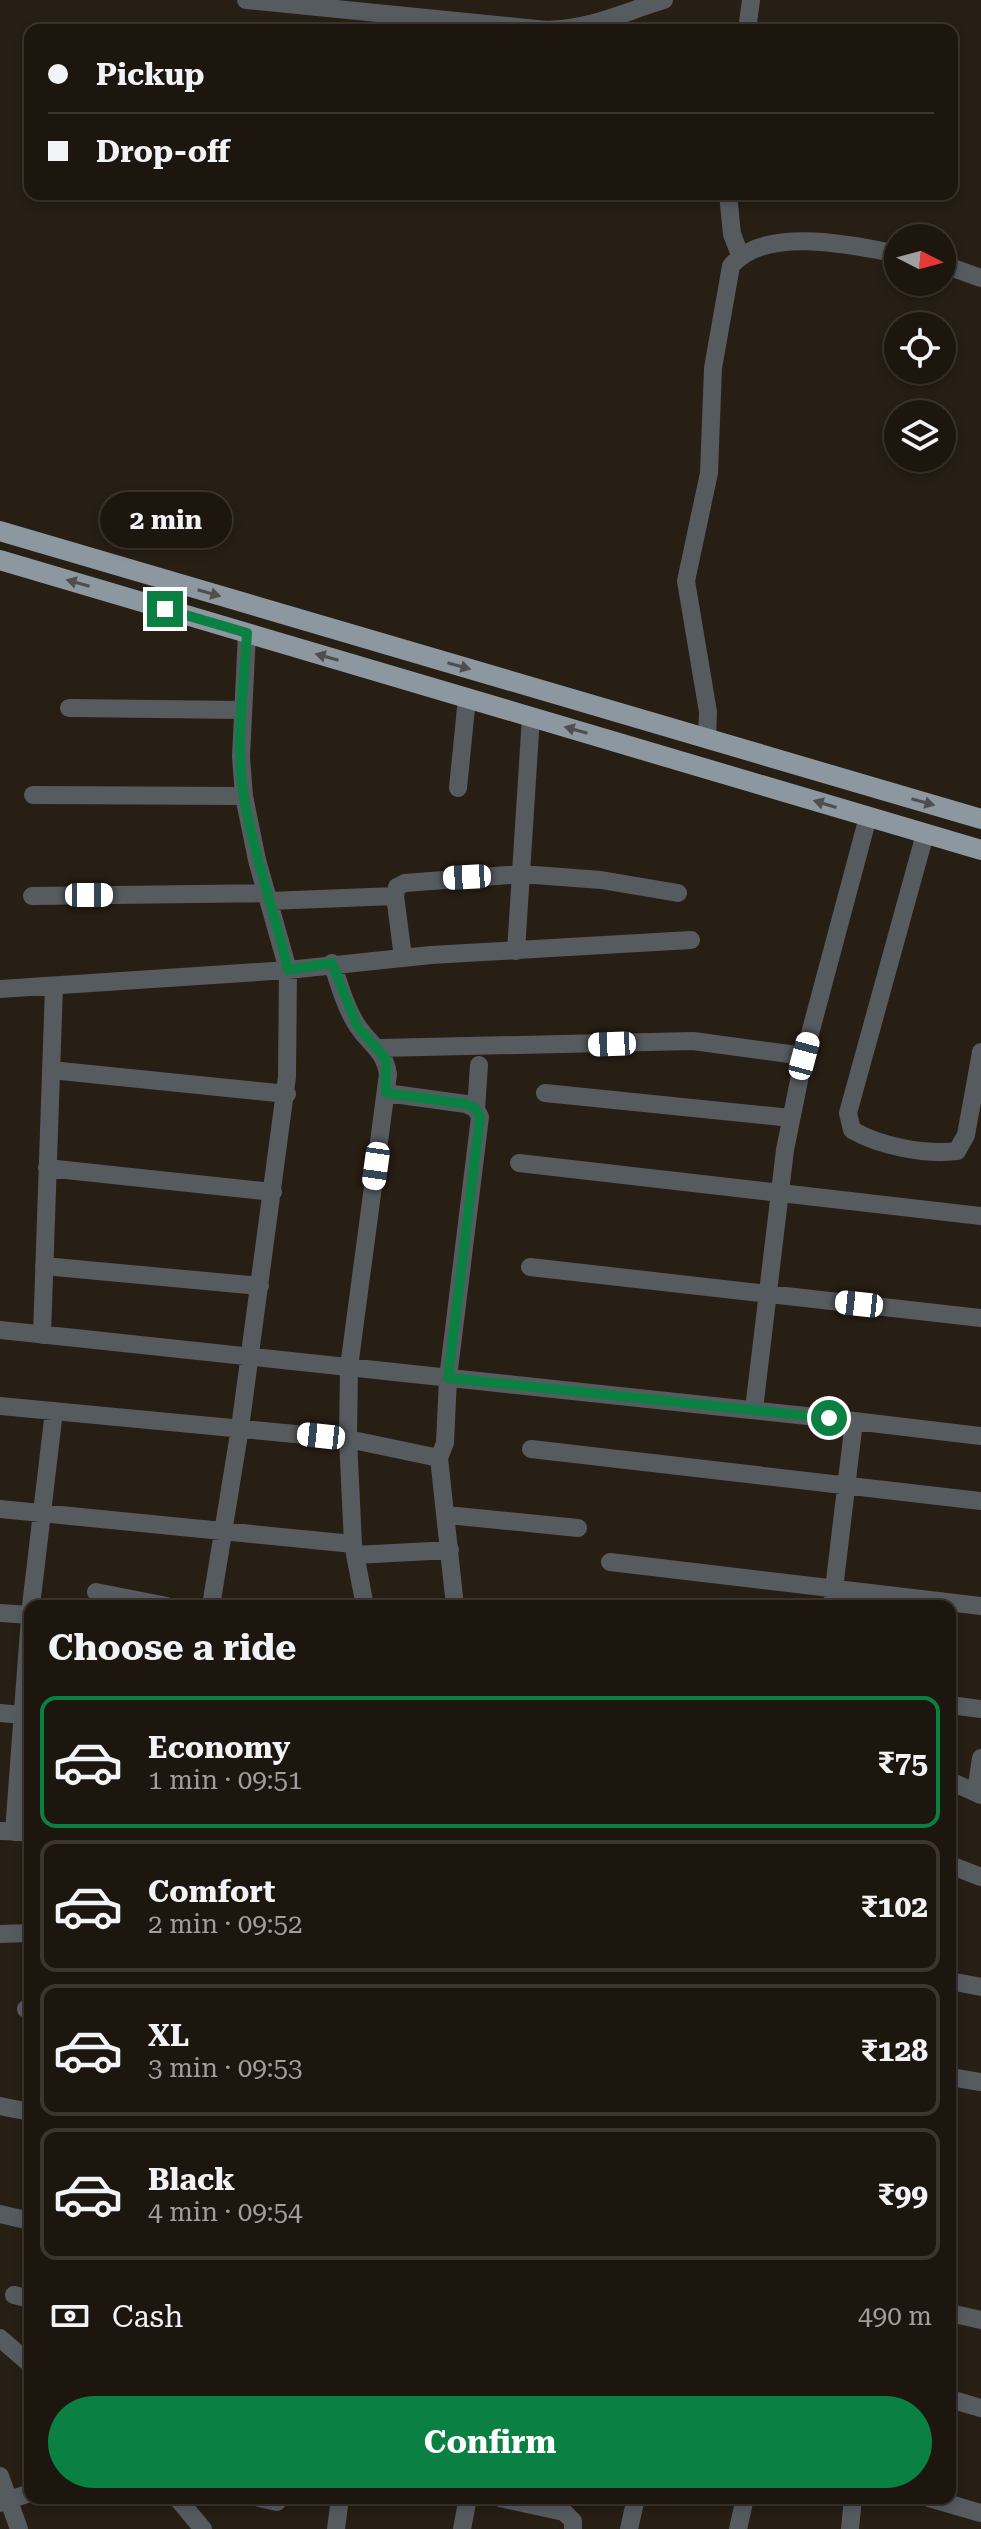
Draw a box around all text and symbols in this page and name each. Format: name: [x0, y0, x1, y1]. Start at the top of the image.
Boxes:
text: Pickup: [96, 57, 204, 92]
text: Drop-off: [96, 134, 230, 169]
north arrow: [884, 224, 956, 296]
map controls: [884, 224, 956, 472]
button: locate: [884, 312, 956, 384]
button: layers: [884, 400, 956, 472]
callout: 2 min: [99, 493, 231, 549]
text: 2 min: [130, 505, 202, 535]
one-way arrow: [65, 576, 89, 589]
one-way arrow: [198, 587, 222, 600]
route end: [147, 591, 183, 627]
one-way arrow: [314, 650, 338, 663]
one-way arrow: [447, 660, 471, 673]
one-way arrow: [564, 723, 588, 736]
one-way arrow: [912, 796, 936, 809]
one-way arrow: [813, 797, 837, 810]
car: [442, 864, 492, 890]
car: [65, 883, 113, 907]
car: [786, 1030, 822, 1082]
car: [588, 1031, 636, 1057]
car: [361, 1141, 391, 1191]
car: [834, 1290, 884, 1318]
route start: [811, 1400, 847, 1436]
car: [296, 1422, 346, 1450]
text: Choose a ride: [48, 1627, 296, 1669]
icon: car: [52, 1726, 124, 1798]
text: Economy: [148, 1730, 290, 1765]
text: ₹75: [878, 1745, 928, 1780]
text: 1 min · 09:51: [148, 1765, 303, 1795]
icon: car: [52, 1870, 124, 1942]
text: Comfort: [148, 1874, 275, 1909]
text: ₹102: [861, 1889, 928, 1924]
text: 2 min · 09:52: [148, 1909, 303, 1939]
icon: car: [52, 2014, 124, 2086]
text: XL: [148, 2018, 189, 2053]
text: ₹128: [861, 2033, 928, 2068]
text: 3 min · 09:53: [148, 2053, 303, 2083]
icon: car: [52, 2158, 124, 2230]
text: Black: [148, 2162, 235, 2197]
text: ₹99: [878, 2177, 928, 2212]
text: 4 min · 09:54: [148, 2197, 303, 2227]
icon: cash: [48, 2294, 92, 2338]
text: Cash: [112, 2299, 183, 2334]
text: 490 m: [858, 2301, 932, 2331]
button: Confirm: [48, 2396, 932, 2488]

